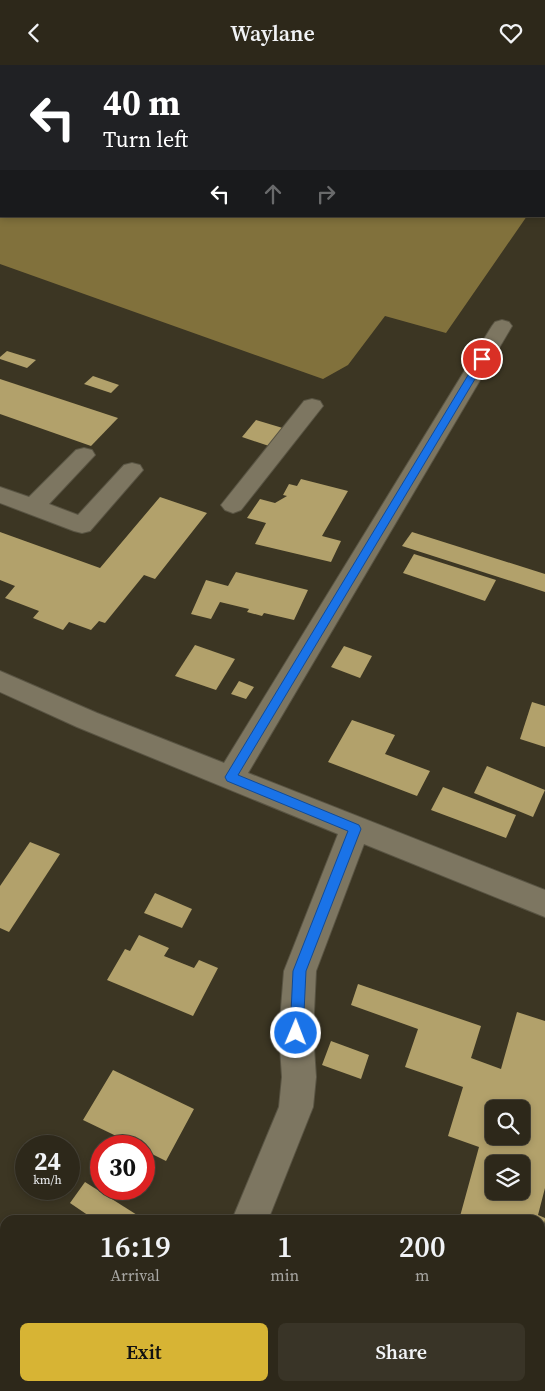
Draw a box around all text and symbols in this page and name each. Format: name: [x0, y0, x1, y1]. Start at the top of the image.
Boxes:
text: Waylane: [230, 18, 315, 48]
icon: back: [20, 19, 48, 47]
icon: heart: [497, 19, 525, 47]
text: 40 m: [103, 79, 180, 127]
icon: left: [20, 85, 85, 150]
text: Turn left: [103, 124, 188, 154]
icon: left: [206, 180, 234, 208]
icon: ahead: [259, 180, 287, 208]
icon: right: [312, 180, 340, 208]
pin: [461, 338, 503, 380]
icon: arrive: [468, 345, 496, 373]
position arrow: [269, 1006, 321, 1058]
map controls: [485, 1100, 530, 1200]
button: search: [485, 1100, 530, 1145]
speed limit sign: 30: [90, 1135, 155, 1200]
text: 24: [34, 1144, 61, 1178]
button: layers: [485, 1155, 530, 1200]
text: km/h: [33, 1172, 62, 1188]
text: 16:19: [99, 1226, 171, 1267]
text: 1: [277, 1226, 293, 1267]
text: 200: [399, 1226, 446, 1267]
text: Arrival: [110, 1264, 160, 1286]
text: min: [270, 1264, 299, 1286]
text: m: [415, 1264, 429, 1286]
button: Exit: [20, 1323, 268, 1381]
button: Share: [278, 1323, 525, 1381]

